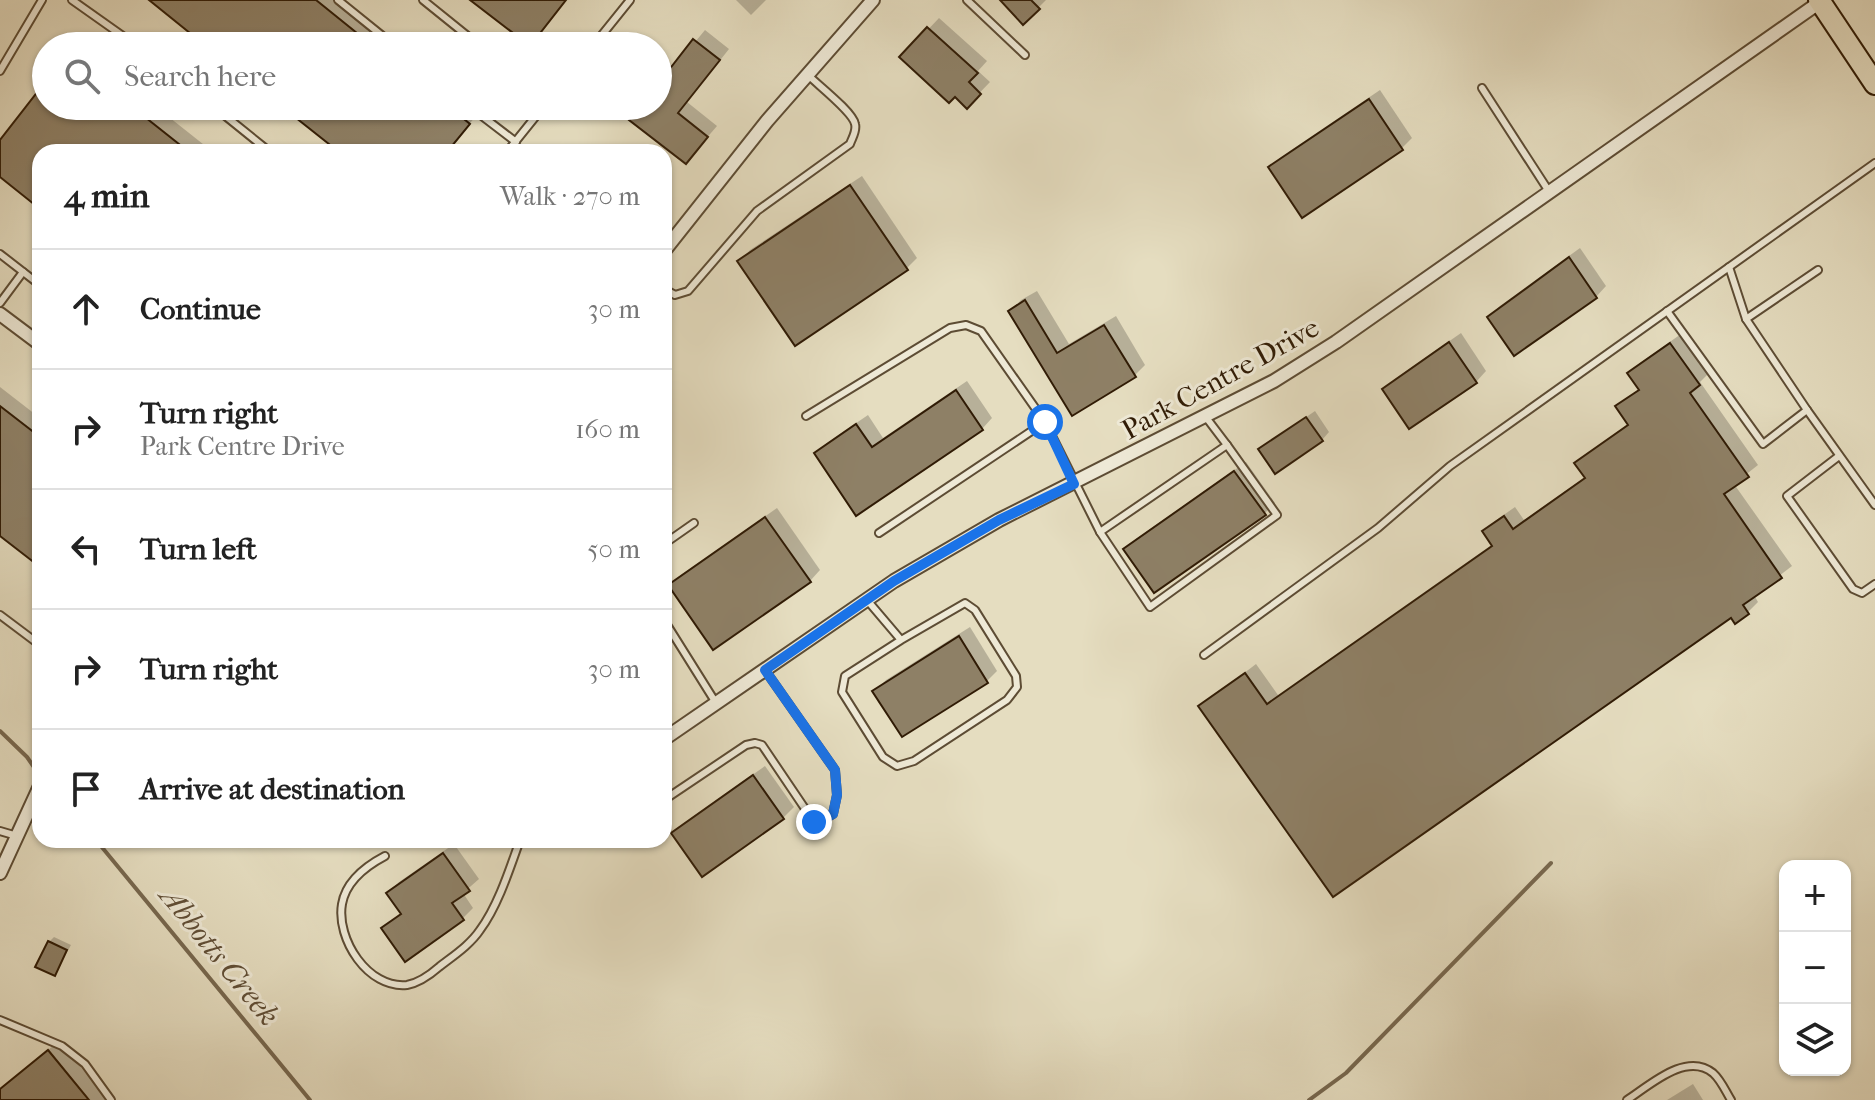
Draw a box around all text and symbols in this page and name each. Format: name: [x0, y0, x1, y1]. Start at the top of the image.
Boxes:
search box: [32, 32, 672, 120]
icon: search: [60, 54, 104, 98]
text: Search here: [124, 59, 276, 94]
text: 4 min: [64, 176, 149, 216]
text: Walk · 270 m: [500, 181, 640, 212]
icon: ahead: [64, 287, 108, 331]
text: Continue: [140, 292, 261, 327]
text: 30 m: [588, 294, 640, 325]
street label: Park Centre Drive: [1116, 311, 1325, 446]
text: Turn right: [140, 396, 278, 431]
route start: [1027, 404, 1063, 440]
icon: right: [64, 407, 108, 451]
text: 160 m: [575, 414, 640, 445]
text: Park Centre Drive: [140, 431, 345, 462]
icon: left: [64, 527, 108, 571]
text: Turn left: [140, 532, 257, 567]
text: 50 m: [587, 534, 640, 565]
icon: right: [64, 647, 108, 691]
text: Turn right: [140, 652, 278, 687]
text: 30 m: [588, 654, 640, 685]
icon: arrive: [64, 767, 108, 811]
text: Arrive at destination: [140, 772, 405, 807]
route end: [796, 804, 832, 840]
map controls: [1779, 860, 1851, 1076]
button: +: [1779, 860, 1851, 932]
water label: Abbotts Creek: [150, 877, 286, 1033]
button: −: [1779, 932, 1851, 1004]
button: layers: [1779, 1004, 1851, 1076]

